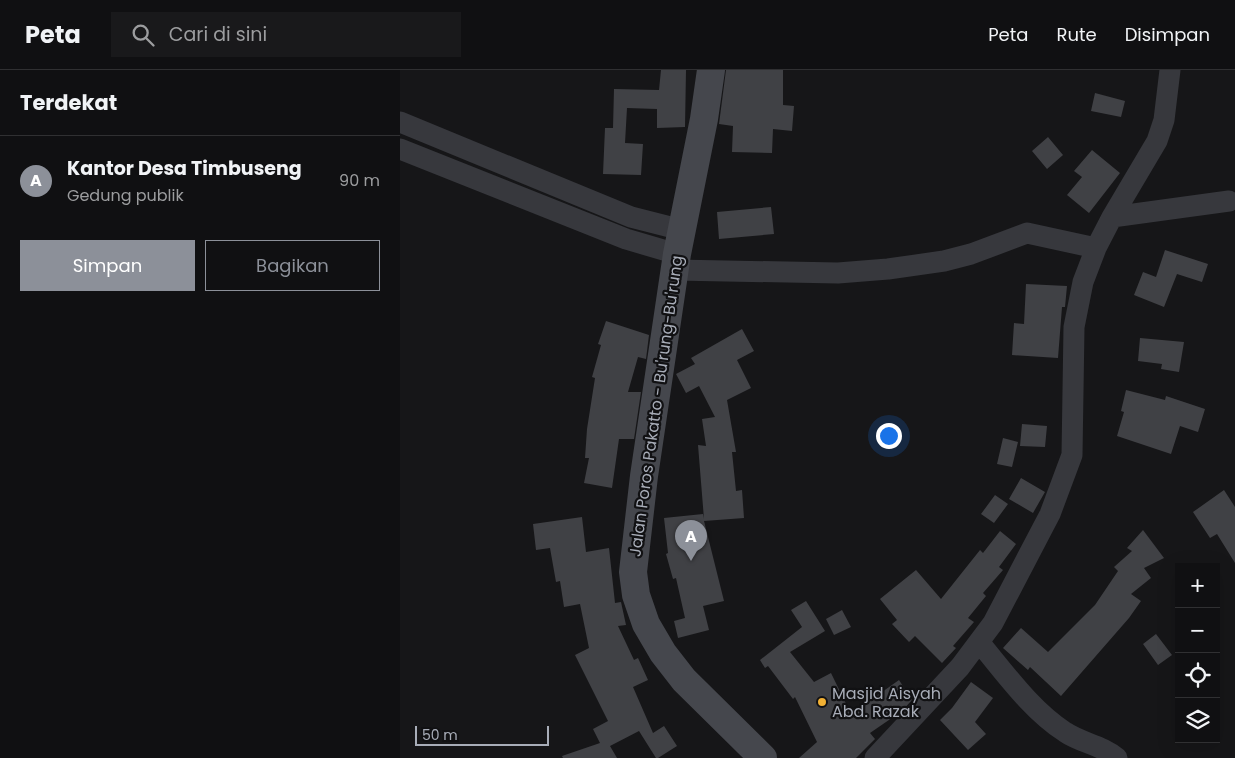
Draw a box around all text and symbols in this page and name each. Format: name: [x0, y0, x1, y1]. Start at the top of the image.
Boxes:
search box: [111, 12, 461, 57]
text: Peta: [25, 18, 81, 51]
icon: search: [129, 21, 157, 49]
text: Cari di sini: [169, 21, 267, 48]
text: Peta: [988, 22, 1028, 47]
text: Rute: [1056, 22, 1097, 47]
text: Disimpan: [1125, 22, 1210, 47]
text: Terdekat: [20, 88, 117, 117]
text: Kantor Desa Timbuseng: [67, 155, 302, 182]
text: A: [30, 169, 42, 192]
text: 90 m: [339, 169, 380, 192]
text: Gedung publik: [67, 184, 184, 207]
button: Simpan: [20, 240, 195, 291]
button: Bagikan: [205, 240, 380, 291]
street label: Jalan Poros Pakatto - Bu'rung-Bu'rung: [623, 254, 689, 558]
your location: [876, 423, 902, 449]
pin: A: [675, 520, 707, 561]
map controls: [1175, 563, 1220, 743]
button: +: [1175, 563, 1220, 608]
button: −: [1175, 608, 1220, 653]
button: locate: [1175, 653, 1220, 698]
place label: Masjid Aisyah Abd. Razak: [832, 682, 941, 723]
marker: Masjid Aisyah Abd. Razak: [816, 696, 828, 708]
button: layers: [1175, 698, 1220, 743]
scale bar: [415, 723, 549, 746]
text: 50 m: [422, 725, 458, 745]

